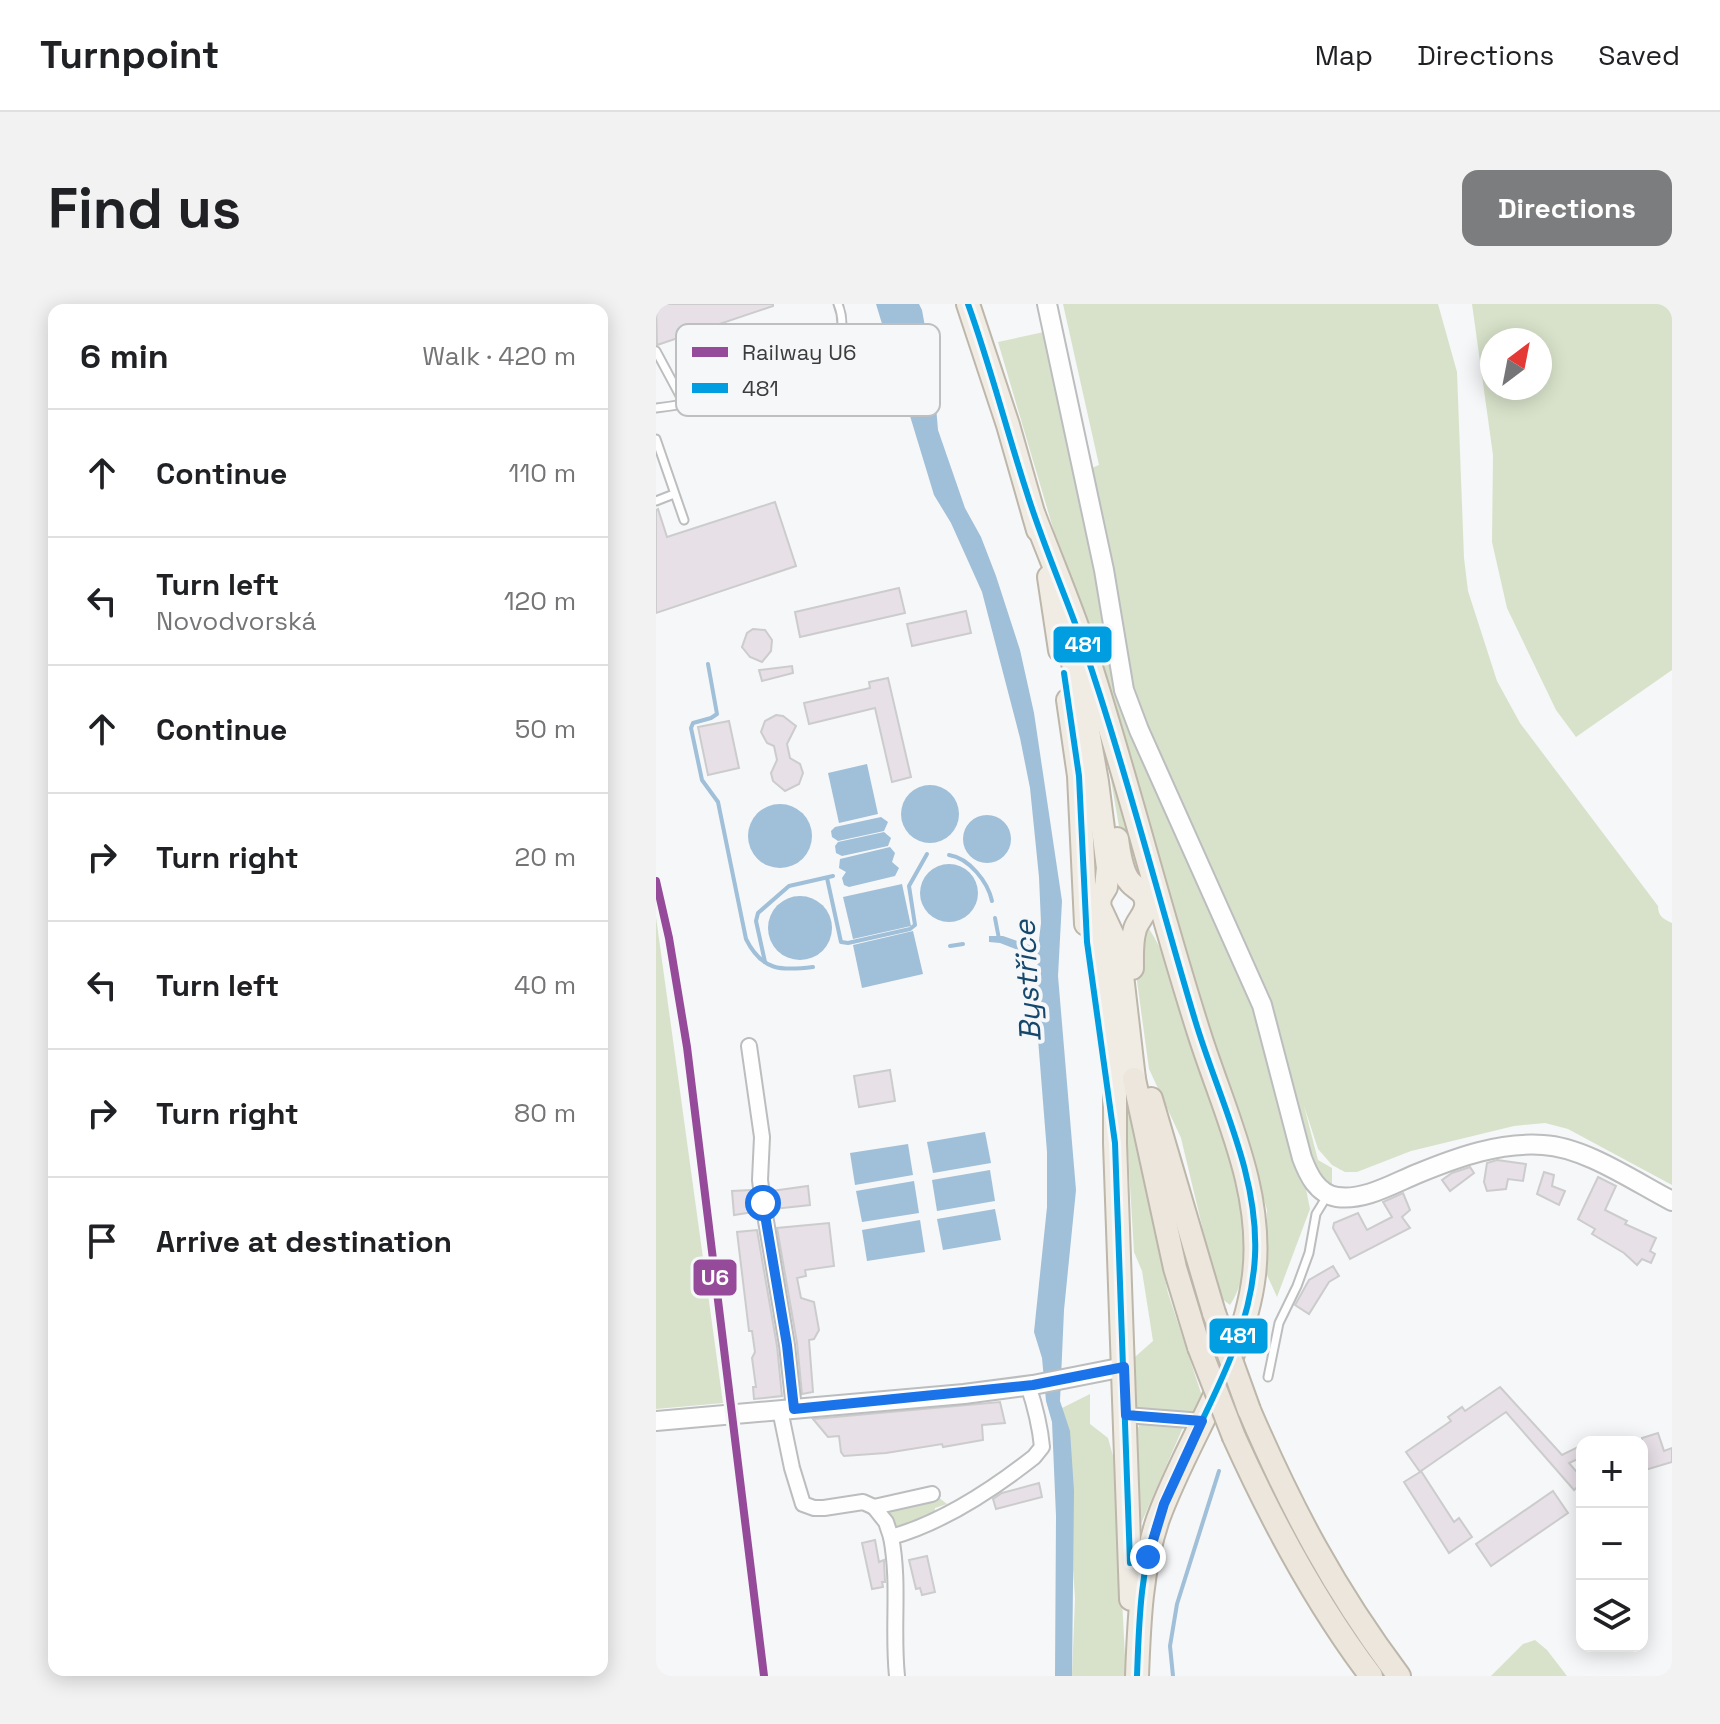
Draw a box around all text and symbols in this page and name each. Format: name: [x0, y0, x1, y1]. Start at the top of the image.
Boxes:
text: Turnpoint: [40, 31, 219, 79]
text: Map: [1315, 37, 1373, 73]
text: Directions: [1417, 37, 1554, 73]
text: Saved: [1598, 37, 1680, 73]
button: Directions: [1462, 170, 1672, 246]
text: Find us: [48, 173, 241, 244]
legend: [676, 324, 940, 416]
north arrow: [1480, 328, 1552, 400]
text: 6 min: [80, 335, 169, 378]
text: Railway U6: [742, 338, 856, 366]
text: Walk · 420 m: [422, 339, 576, 373]
text: 481: [742, 374, 779, 402]
icon: ahead: [80, 451, 124, 495]
text: Continue: [156, 454, 287, 493]
text: 110 m: [509, 456, 576, 490]
text: Turn left: [156, 565, 279, 604]
icon: left: [80, 579, 124, 623]
text: 120 m: [504, 584, 576, 618]
text: Novodvorská: [156, 604, 317, 638]
line badge: 481: [1052, 625, 1113, 664]
text: 481: [1064, 630, 1102, 658]
icon: ahead: [80, 707, 124, 751]
text: Continue: [156, 710, 287, 749]
text: 50 m: [515, 712, 576, 746]
icon: right: [80, 835, 124, 879]
text: Turn right: [156, 838, 299, 877]
text: 20 m: [515, 840, 576, 874]
water label: Bystřice: [1004, 918, 1050, 1043]
icon: left: [80, 963, 124, 1007]
text: Turn left: [156, 966, 279, 1005]
text: 40 m: [514, 968, 576, 1002]
icon: right: [80, 1091, 124, 1135]
text: Turn right: [156, 1094, 299, 1133]
text: 80 m: [514, 1096, 576, 1130]
route start: [745, 1185, 781, 1221]
icon: arrive: [80, 1219, 124, 1263]
text: Arrive at destination: [156, 1222, 452, 1261]
line badge: U6: [692, 1258, 738, 1297]
text: U6: [701, 1263, 729, 1291]
line badge: 481: [1208, 1317, 1269, 1355]
text: 481: [1219, 1321, 1257, 1349]
map controls: [1576, 1436, 1648, 1652]
button: +: [1576, 1436, 1648, 1508]
button: −: [1576, 1508, 1648, 1580]
route end: [1130, 1539, 1166, 1575]
button: layers: [1576, 1580, 1648, 1652]

